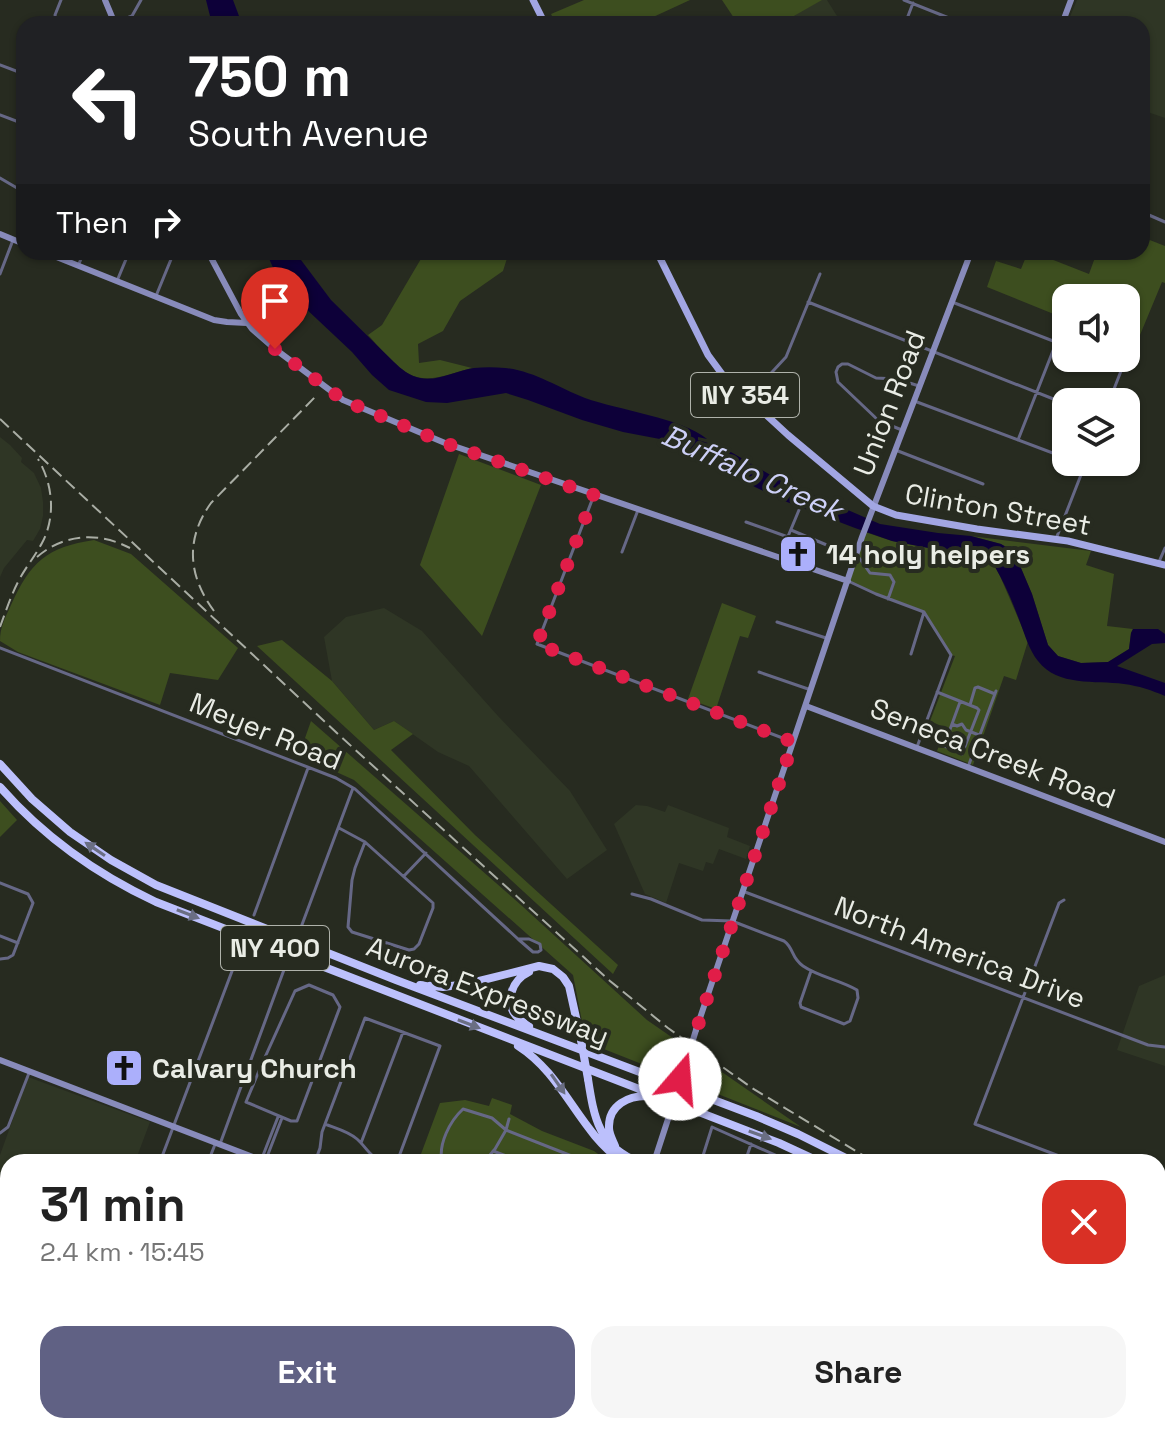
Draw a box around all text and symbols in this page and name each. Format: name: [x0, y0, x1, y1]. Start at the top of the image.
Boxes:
text: 750 m: [188, 41, 351, 112]
icon: left: [56, 48, 160, 152]
text: South Avenue: [188, 111, 429, 157]
icon: right: [144, 200, 188, 244]
text: Then: [56, 203, 128, 242]
pin: [241, 267, 309, 349]
icon: arrive: [253, 279, 297, 323]
map controls: [1052, 284, 1140, 476]
button: sound: [1052, 284, 1140, 372]
street label: Union Road: [845, 325, 933, 481]
road number: NY 354: [691, 373, 799, 417]
button: layers: [1052, 388, 1140, 476]
water label: Buffalo Creek: [656, 415, 851, 531]
street label: Clinton Street: [902, 475, 1094, 543]
church icon: 14 holy helpers: [777, 533, 819, 575]
place label: 14 holy helpers: [826, 536, 1030, 572]
street label: Meyer Road: [185, 684, 347, 778]
street label: Seneca Creek Road: [865, 690, 1121, 816]
one-way arrow: [84, 843, 106, 857]
street label: North America Drive: [829, 888, 1091, 1016]
one-way arrow: [176, 908, 200, 921]
road number: NY 400: [221, 926, 329, 970]
street label: Aurora Expressway: [362, 928, 614, 1054]
one-way arrow: [457, 1018, 481, 1031]
position arrow: [638, 1037, 722, 1121]
church icon: Calvary Church: [103, 1047, 145, 1089]
place label: Calvary Church: [152, 1050, 357, 1086]
one-way arrow: [550, 1074, 565, 1095]
one-way arrow: [748, 1129, 772, 1142]
text: 31 min: [40, 1174, 186, 1235]
button: close: [1042, 1180, 1126, 1264]
text: 2.4 km · 15:45: [40, 1235, 205, 1269]
button: Exit: [40, 1326, 575, 1418]
button: Share: [591, 1326, 1126, 1418]

